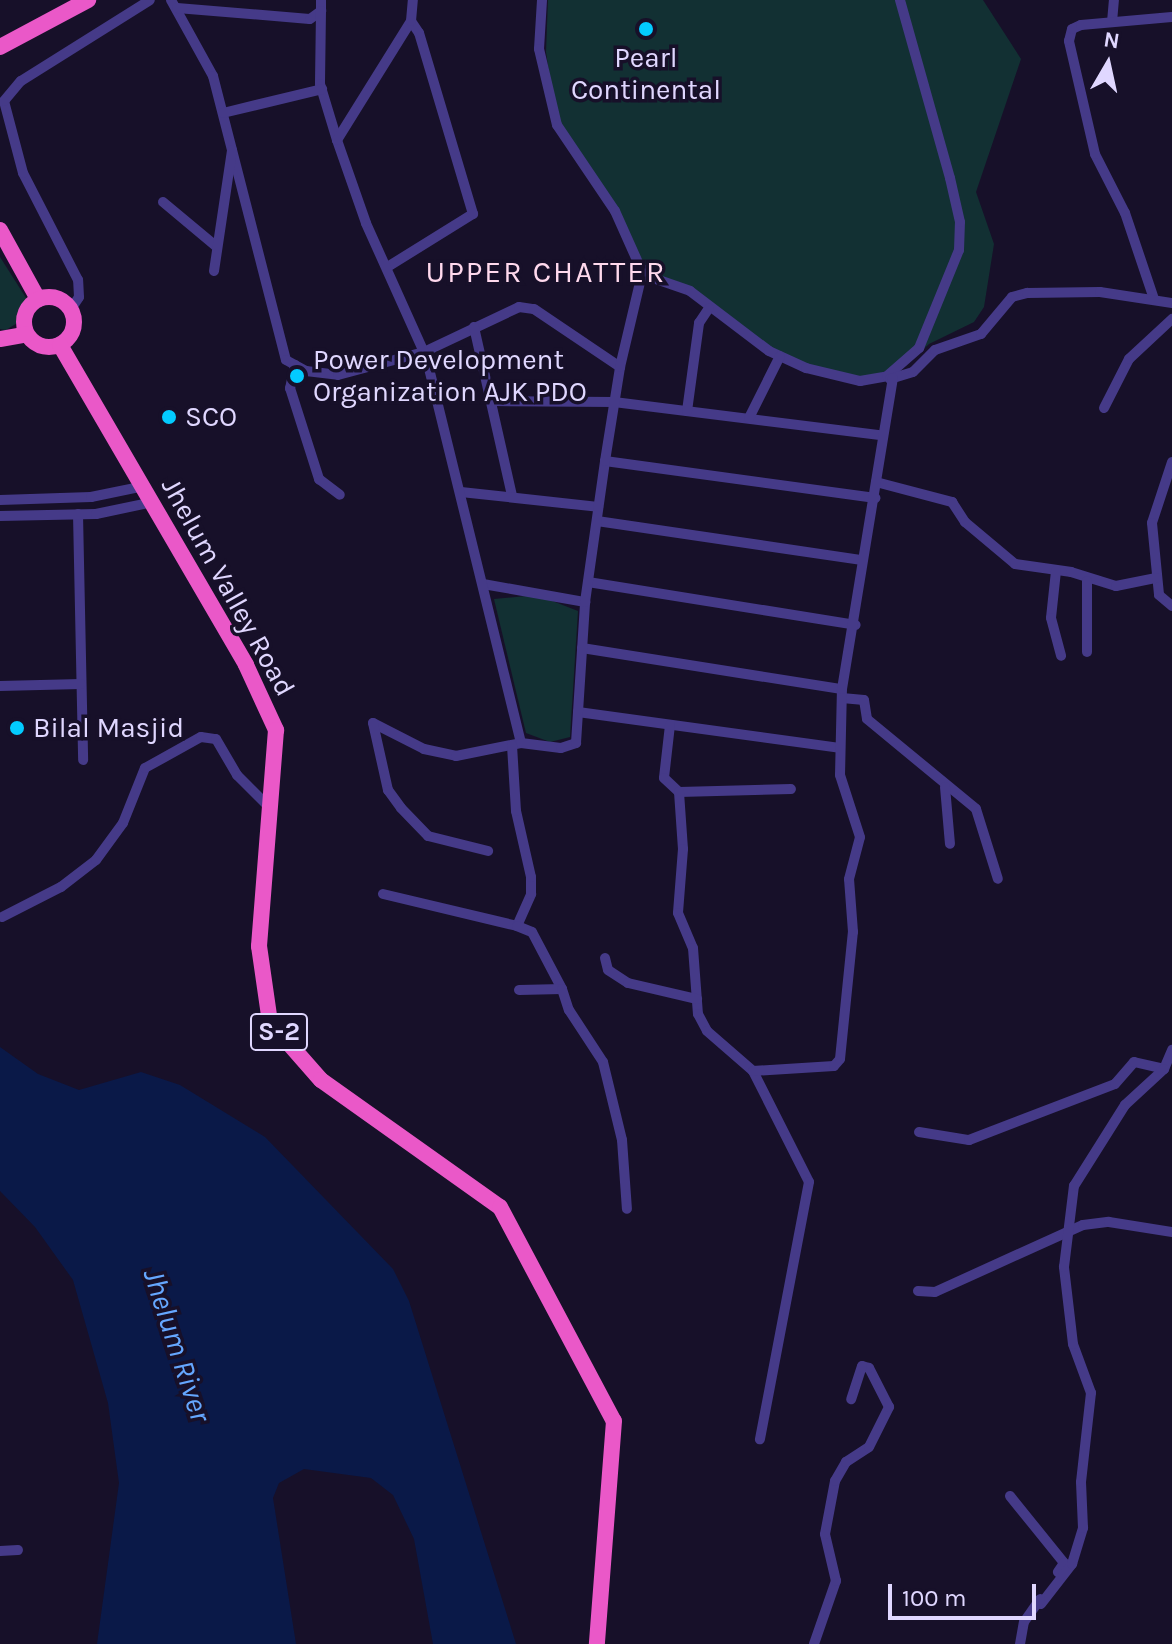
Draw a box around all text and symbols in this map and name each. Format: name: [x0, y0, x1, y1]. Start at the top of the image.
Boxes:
marker: Pearl Continental: [637, 20, 655, 38]
north arrow: [1068, 24, 1148, 104]
text: N: [1102, 26, 1122, 54]
place label: Pearl Continental: [571, 41, 721, 107]
district label: UPPER CHATTER: [426, 254, 666, 290]
place label: Power Development Organization AJK PDO: [313, 343, 587, 409]
marker: Power Development Organization AJK PDO: [288, 367, 306, 385]
place label: SCO: [185, 400, 237, 434]
marker: SCO: [160, 408, 178, 426]
street label: Jhelum Valley Road: [154, 472, 302, 702]
place label: Bilal Masjid: [33, 711, 184, 745]
marker: Bilal Masjid: [8, 719, 26, 737]
road number: S-2: [249, 1010, 309, 1054]
water label: Jhelum River: [135, 1264, 219, 1426]
scale bar: [892, 1568, 1040, 1618]
text: 100 m: [902, 1584, 967, 1612]

